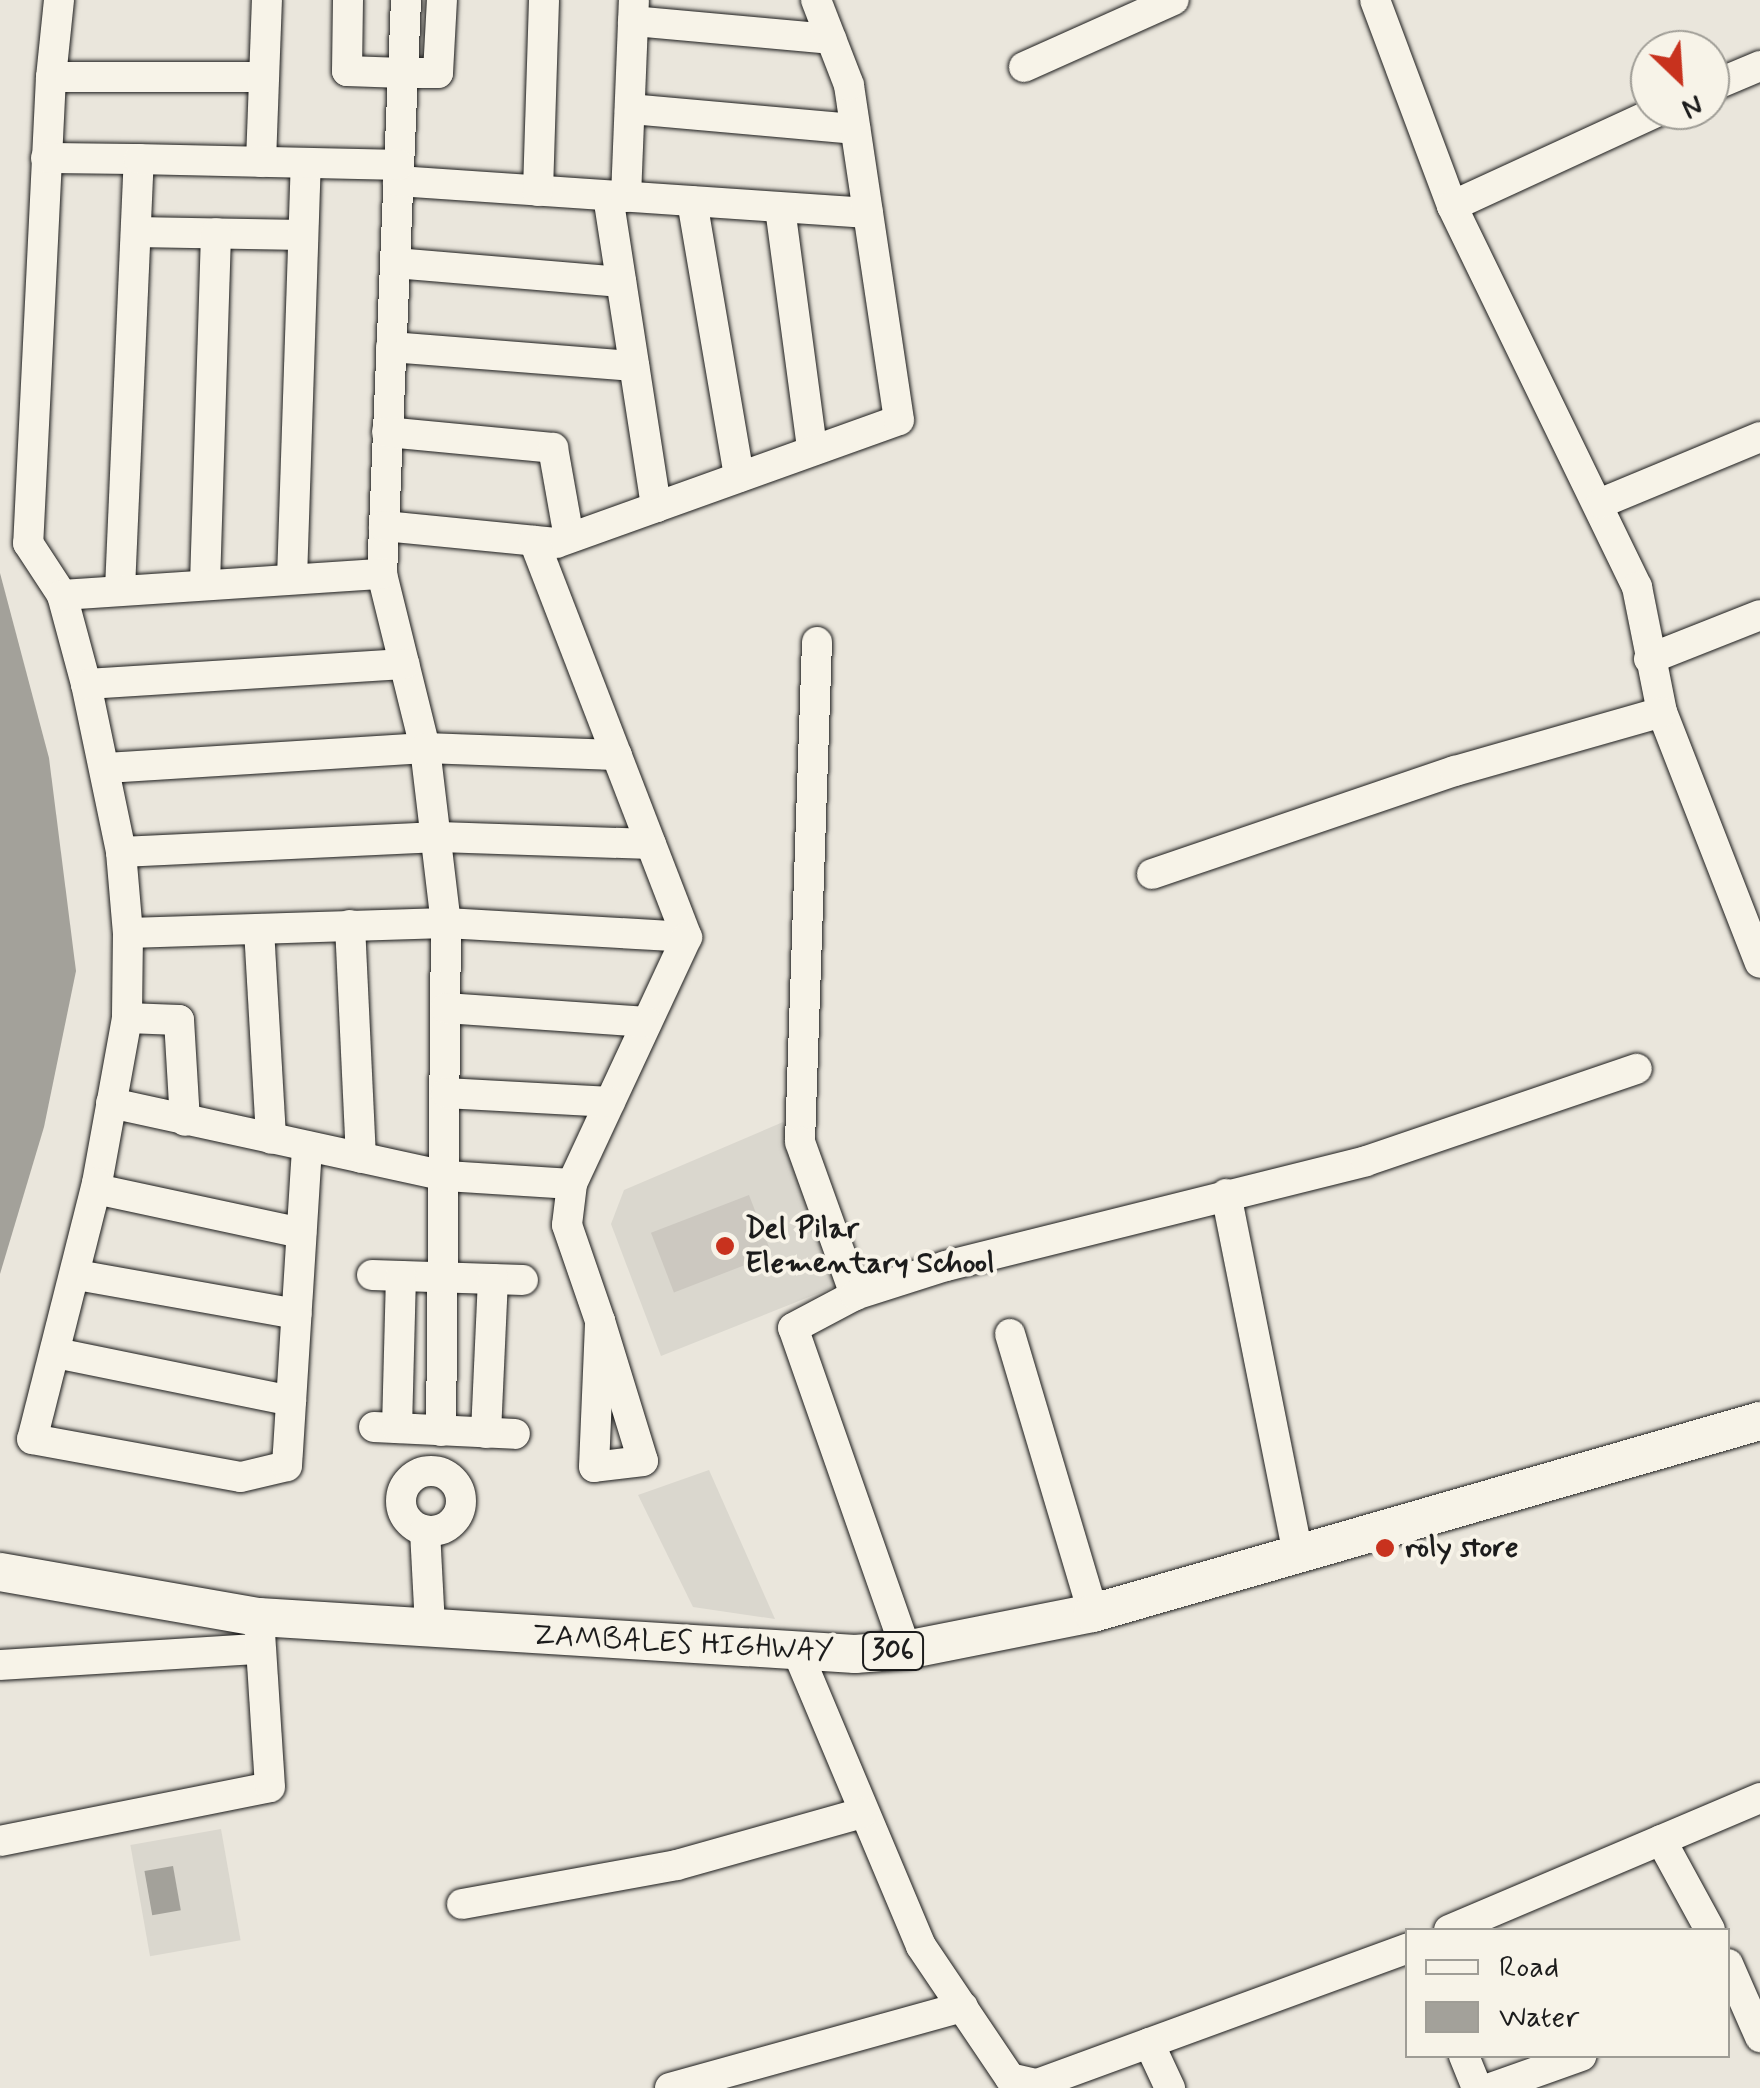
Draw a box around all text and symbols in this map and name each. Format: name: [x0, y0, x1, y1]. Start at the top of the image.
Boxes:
north arrow: [1630, 30, 1730, 130]
text: N: [1676, 85, 1708, 127]
place label: Del Pilar Elementary School: [745, 1211, 994, 1282]
marker: Del Pilar Elementary School: [714, 1235, 736, 1257]
place label: roly store: [1405, 1530, 1519, 1566]
marker: roly store: [1374, 1537, 1396, 1559]
street label: ZAMBALES HIGHWAY: [530, 1618, 836, 1670]
road number: 306: [860, 1628, 926, 1674]
legend: [1405, 1928, 1730, 2058]
text: Road: [1499, 1948, 1559, 1987]
text: Water: [1499, 1998, 1579, 2037]

